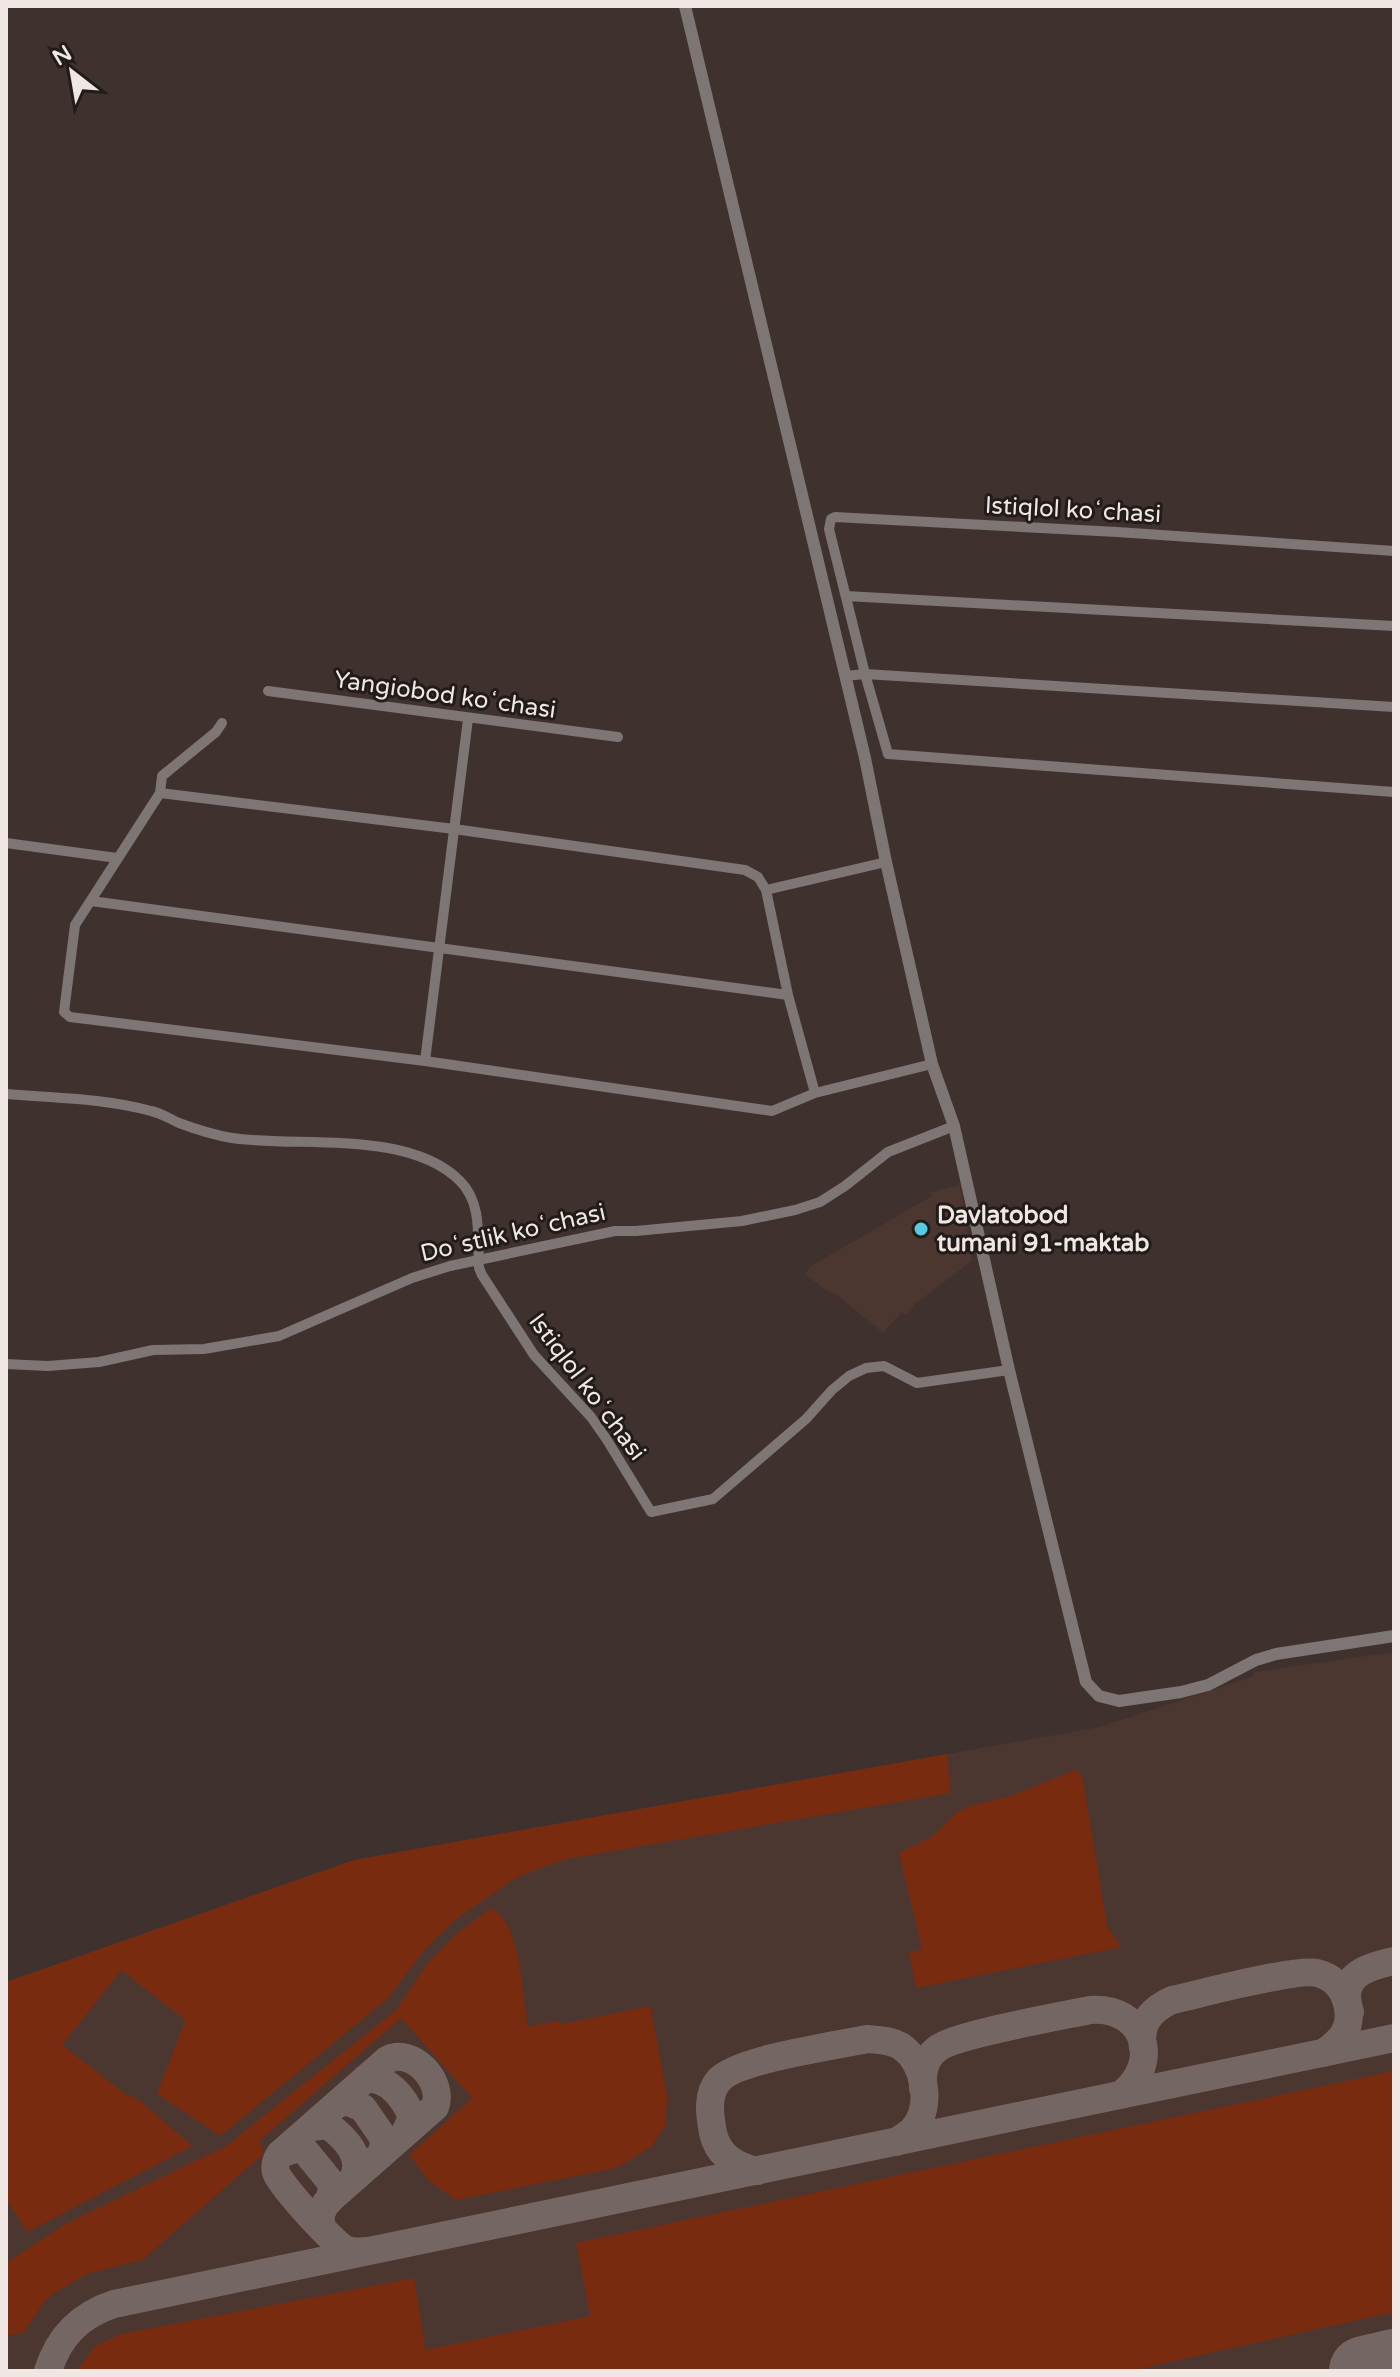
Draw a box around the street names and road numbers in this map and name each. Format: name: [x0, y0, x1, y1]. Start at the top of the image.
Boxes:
street label: Istiqlol koʻchasi: [984, 491, 1162, 529]
street label: Yangiobod koʻchasi: [332, 665, 558, 725]
street label: Doʻstlik koʻchasi: [418, 1198, 608, 1268]
street label: Istiqlol koʻchasi: [522, 1308, 652, 1466]

